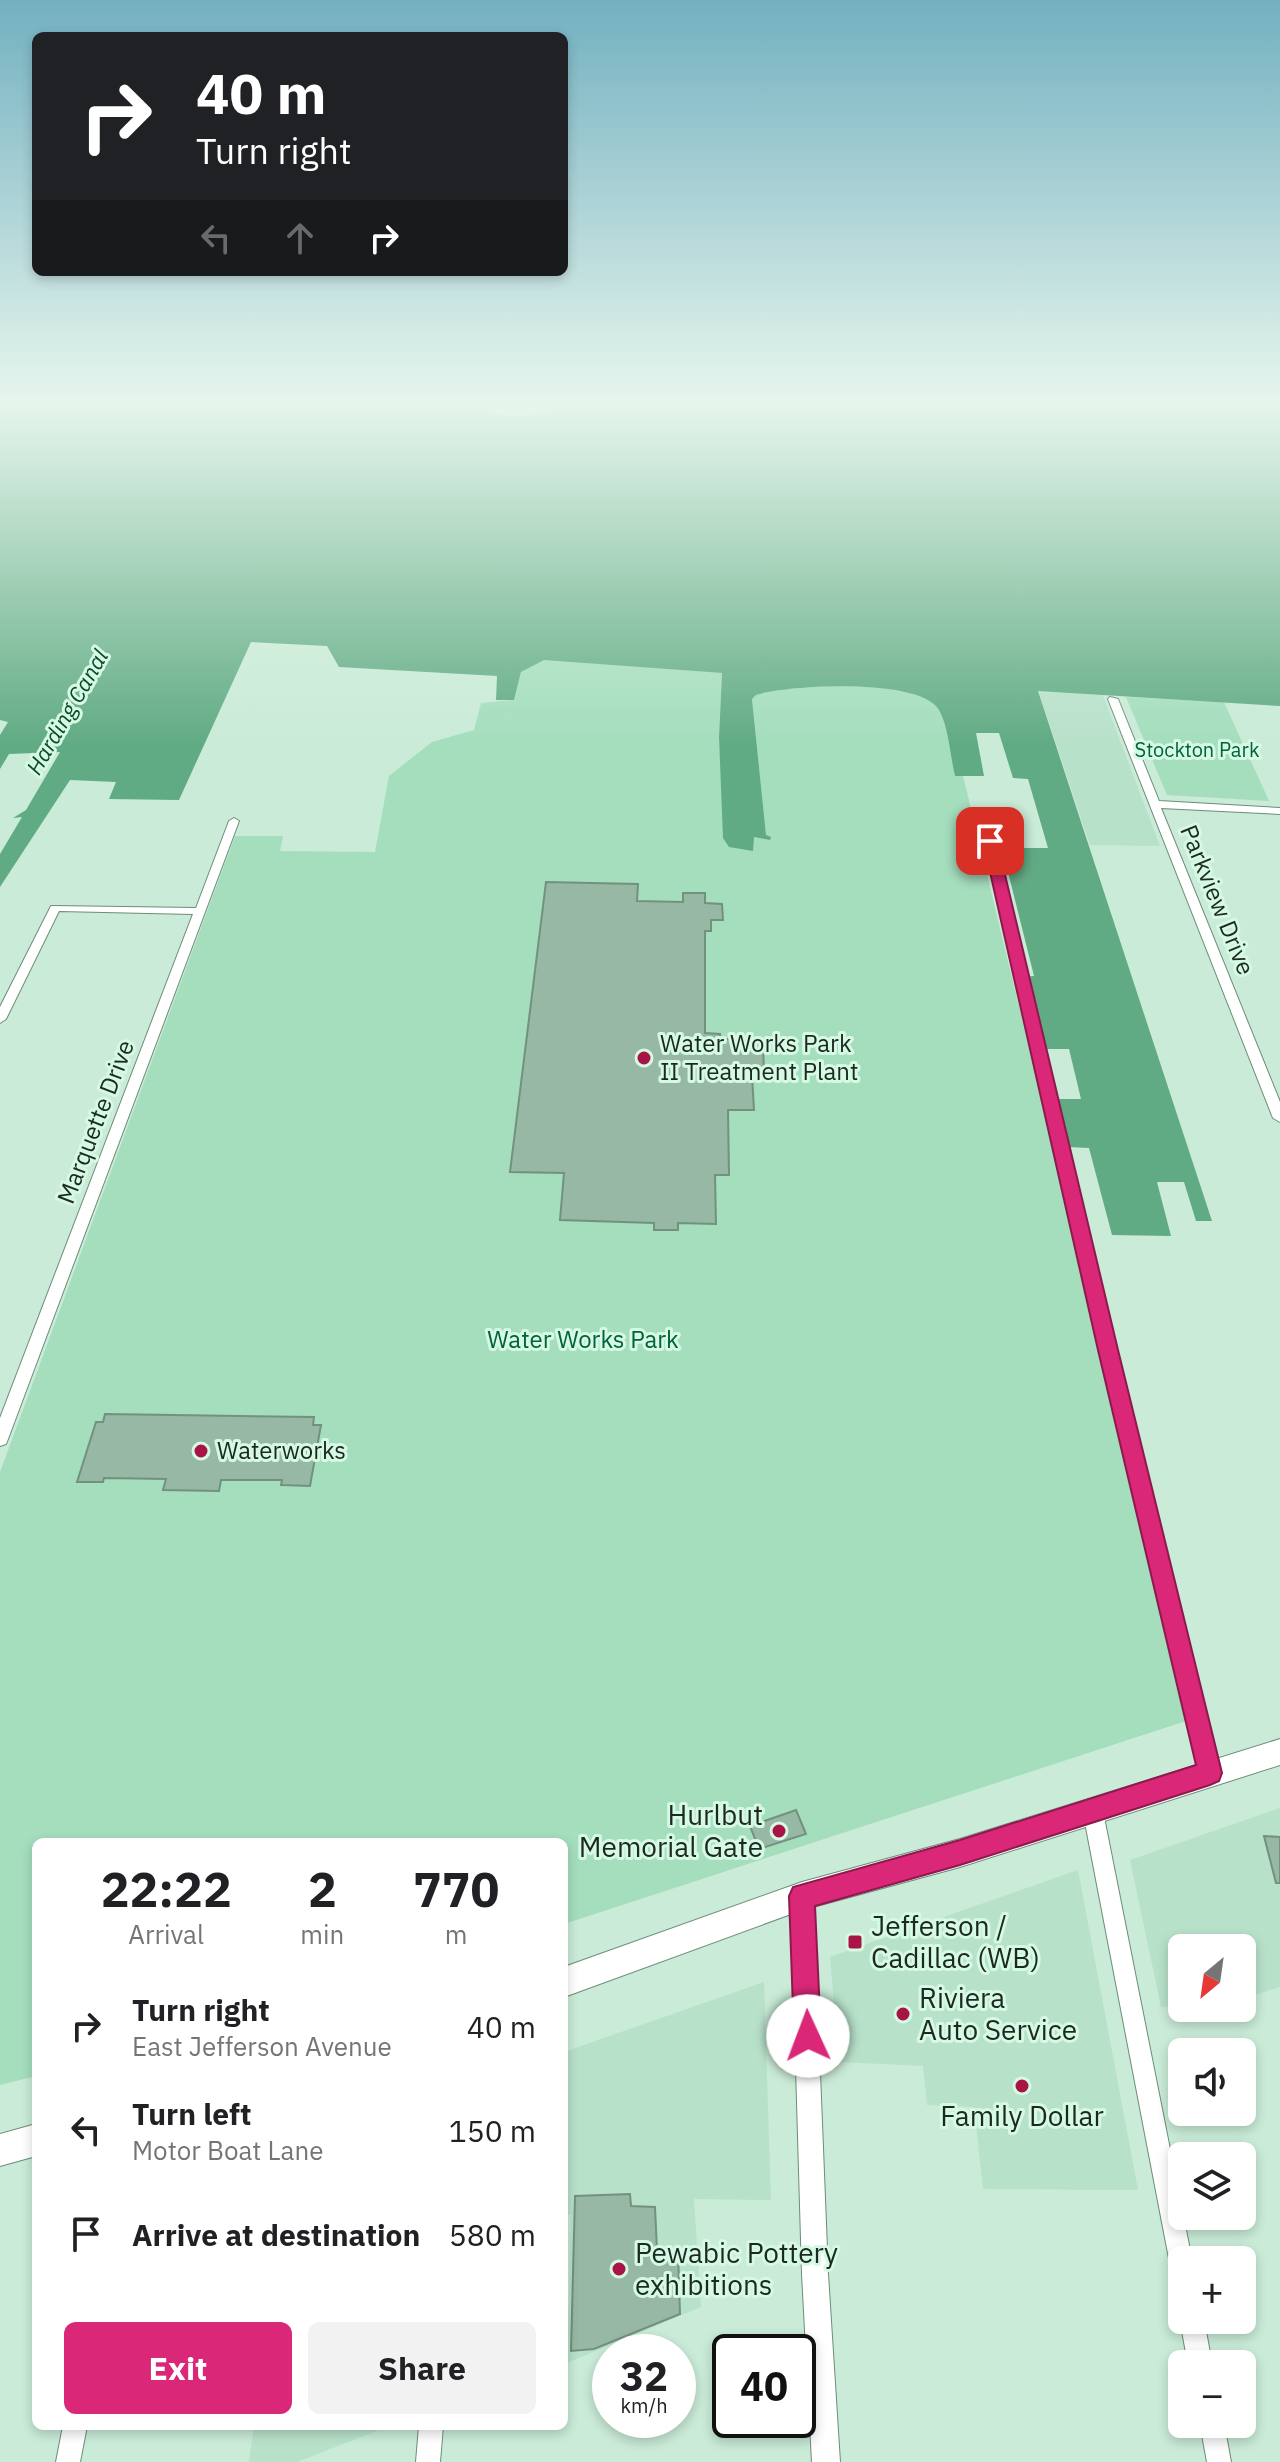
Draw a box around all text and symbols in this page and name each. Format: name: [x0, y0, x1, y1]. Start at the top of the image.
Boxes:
text: 40 m: [196, 57, 326, 129]
icon: right: [64, 64, 168, 168]
text: Turn right: [196, 127, 352, 174]
icon: left: [194, 216, 238, 260]
icon: ahead: [278, 216, 322, 260]
icon: right: [362, 216, 406, 260]
water label: Harding Canal: [19, 644, 114, 780]
park label: Stockton Park: [1135, 736, 1260, 763]
pin: [956, 807, 1024, 875]
icon: arrive: [968, 819, 1012, 863]
street label: Parkview Drive: [1173, 820, 1263, 979]
place label: Water Works Park II Treatment Plant: [660, 1027, 858, 1087]
street label: Marquette Drive: [49, 1035, 141, 1208]
marker: Water Works Park II Treatment Plant: [635, 1049, 653, 1067]
park label: Water Works Park: [487, 1323, 679, 1355]
place label: Waterworks: [217, 1434, 346, 1466]
marker: Waterworks: [192, 1442, 210, 1460]
place label: Hurlbut Memorial Gate: [579, 1796, 763, 1865]
marker: Hurlbut Memorial Gate: [770, 1822, 788, 1840]
text: 22:22: [101, 1858, 232, 1920]
text: 2: [308, 1858, 337, 1920]
text: 770: [413, 1858, 499, 1920]
place label: Jefferson / Cadillac (WB): [871, 1907, 1040, 1976]
text: Arrival: [128, 1917, 204, 1951]
text: min: [300, 1917, 344, 1951]
text: m: [445, 1917, 467, 1951]
marker: Jefferson / Cadillac (WB): [846, 1933, 864, 1951]
north arrow: [1168, 1934, 1256, 2022]
map controls: [1168, 1934, 1256, 2438]
place label: Riviera Auto Service: [919, 1979, 1077, 2048]
text: Turn right: [132, 1990, 270, 2029]
position arrow: [766, 1994, 850, 2078]
icon: right: [64, 2004, 108, 2048]
marker: Riviera Auto Service: [894, 2005, 912, 2023]
text: 40 m: [467, 2007, 536, 2046]
text: East Jefferson Avenue: [132, 2029, 392, 2063]
button: sound: [1168, 2038, 1256, 2126]
marker: Family Dollar: [1013, 2077, 1031, 2095]
text: Turn left: [132, 2094, 251, 2133]
place label: Family Dollar: [940, 2097, 1104, 2134]
icon: left: [64, 2108, 108, 2152]
text: 150 m: [449, 2111, 536, 2150]
text: Motor Boat Lane: [132, 2133, 324, 2167]
button: layers: [1168, 2142, 1256, 2230]
icon: arrive: [64, 2212, 108, 2256]
text: Arrive at destination: [132, 2215, 420, 2254]
text: 580 m: [449, 2215, 536, 2254]
place label: Pewabic Pottery exhibitions: [635, 2234, 838, 2303]
button: +: [1168, 2246, 1256, 2334]
marker: Pewabic Pottery exhibitions: [610, 2260, 628, 2278]
button: Exit: [64, 2322, 292, 2414]
button: Share: [308, 2322, 536, 2414]
speed limit sign: 40: [712, 2334, 816, 2438]
text: 32: [620, 2350, 668, 2402]
button: −: [1168, 2350, 1256, 2438]
text: km/h: [620, 2392, 668, 2419]

